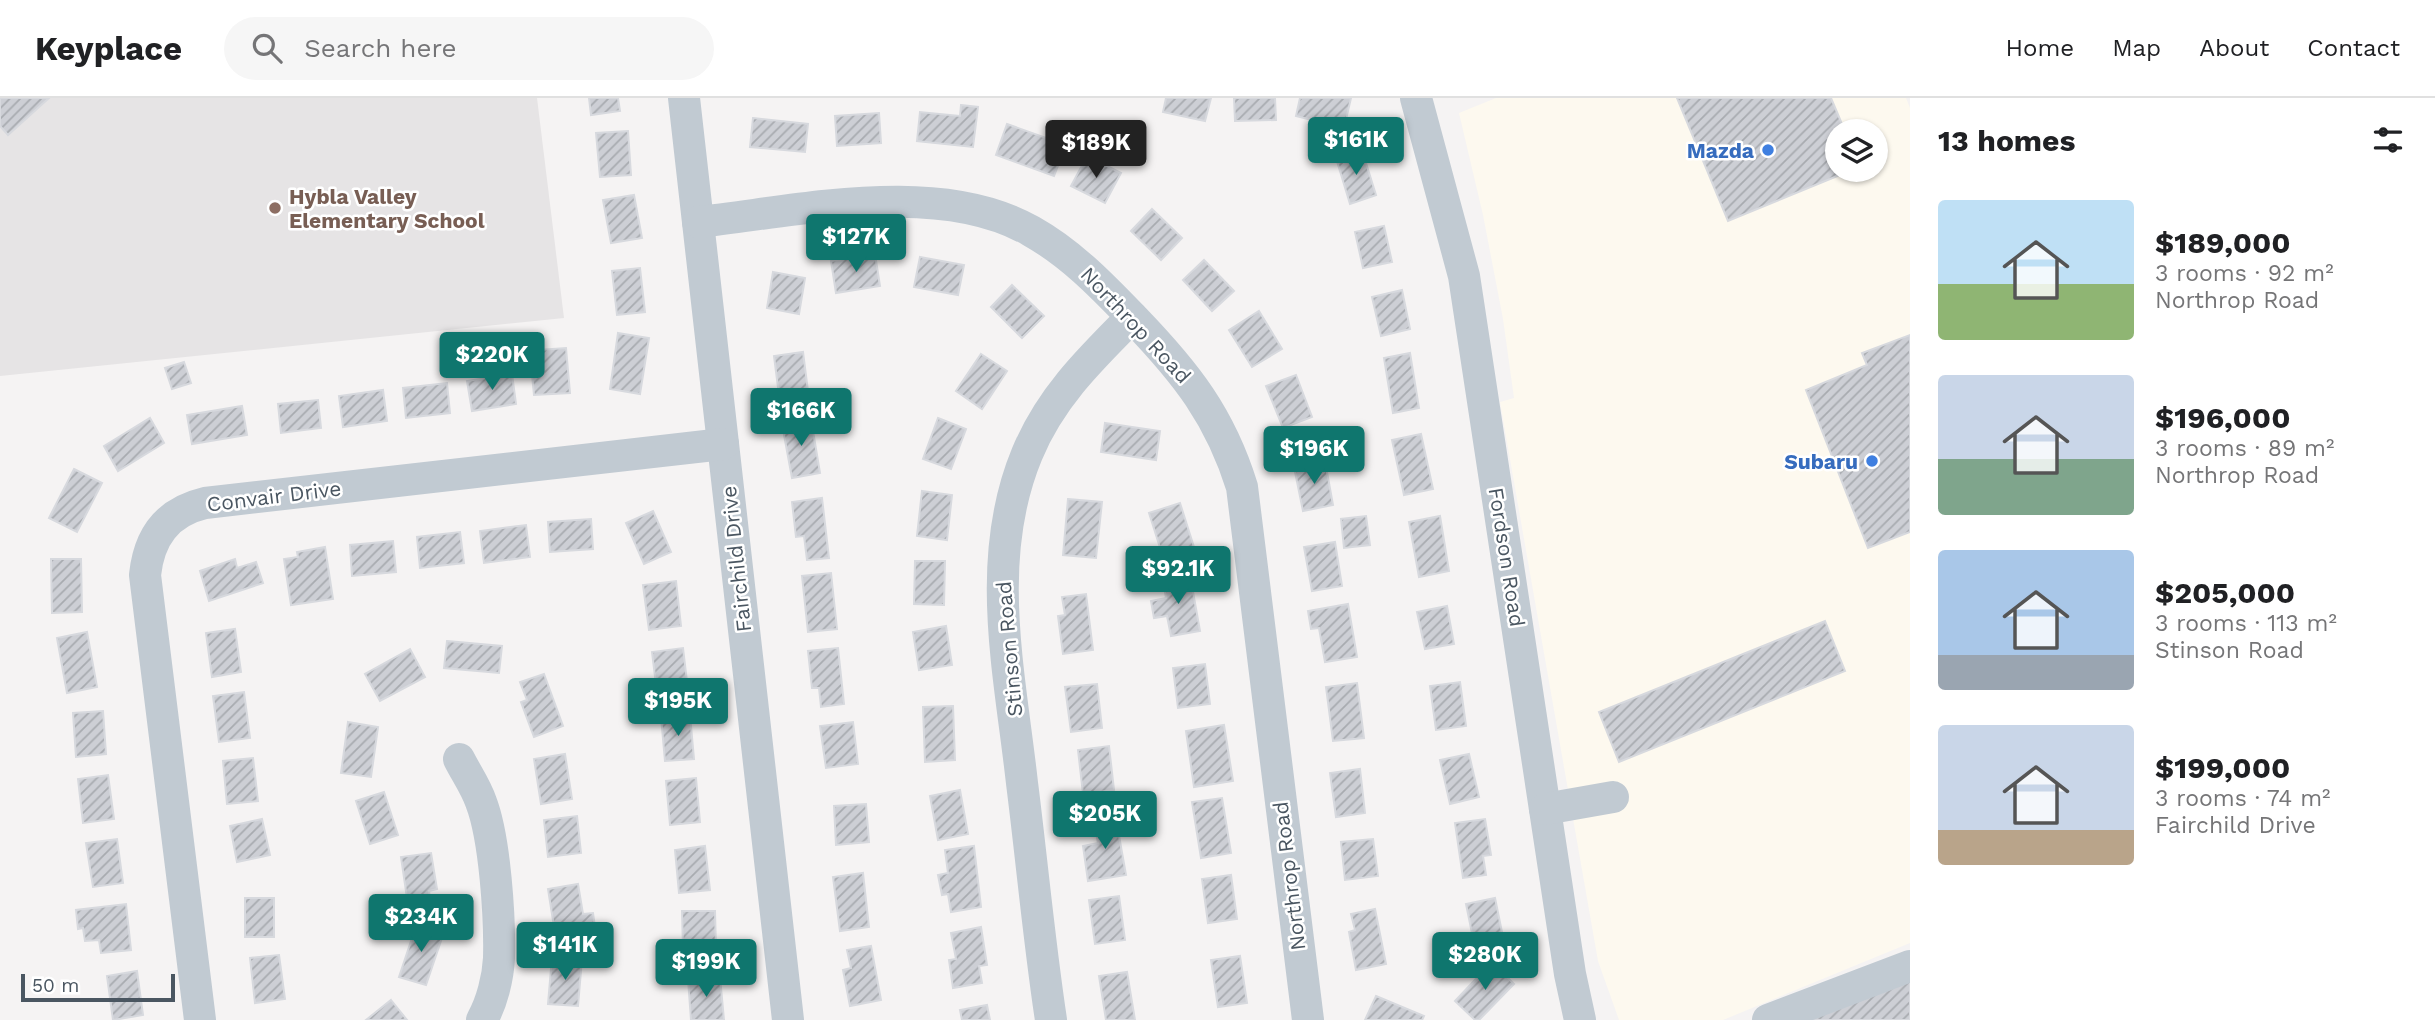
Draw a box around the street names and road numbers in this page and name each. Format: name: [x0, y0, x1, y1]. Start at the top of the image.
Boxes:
street label: Northrop Road: [1076, 262, 1196, 388]
street label: Convair Drive: [205, 475, 343, 517]
street label: Fairchild Drive: [716, 485, 756, 633]
street label: Fordson Road: [1484, 486, 1530, 628]
street label: Stinson Road: [991, 580, 1027, 718]
street label: Northrop Road: [1267, 800, 1311, 952]

